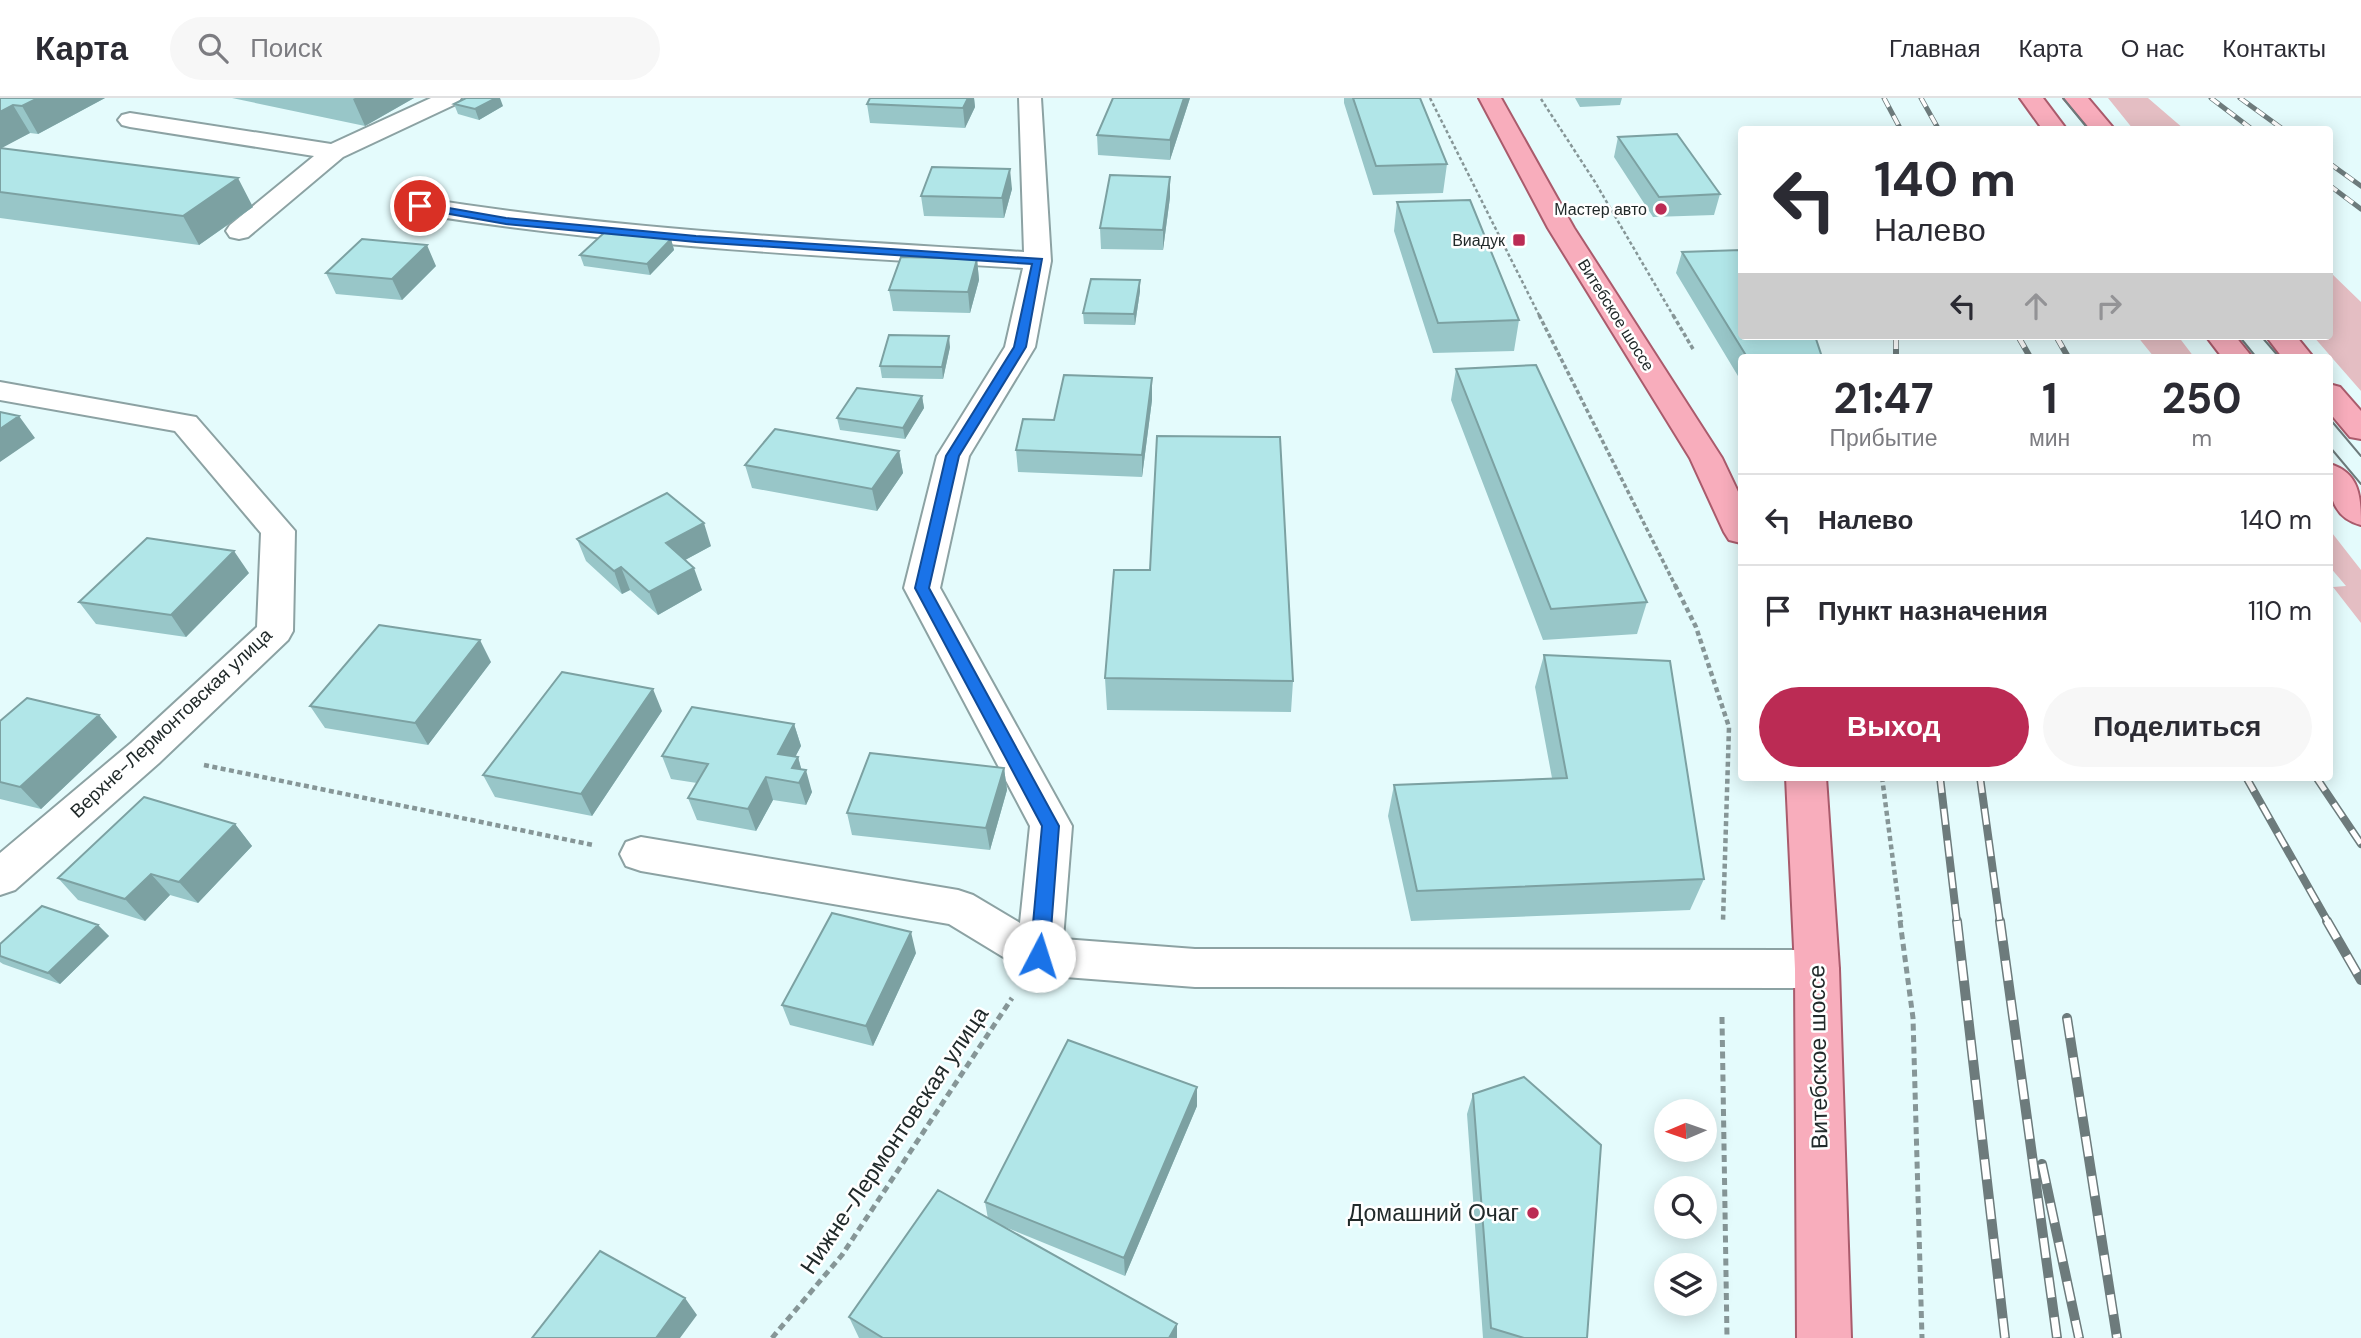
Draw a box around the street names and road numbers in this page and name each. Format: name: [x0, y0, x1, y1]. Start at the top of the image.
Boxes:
street label: Витебское шоссе: [1573, 255, 1659, 375]
street label: Верхне-Лермонтовская улица: [65, 622, 278, 823]
street label: Витебское шоссе: [1801, 965, 1835, 1149]
street label: Нижне-Лермонтовская улица: [793, 1000, 995, 1280]

